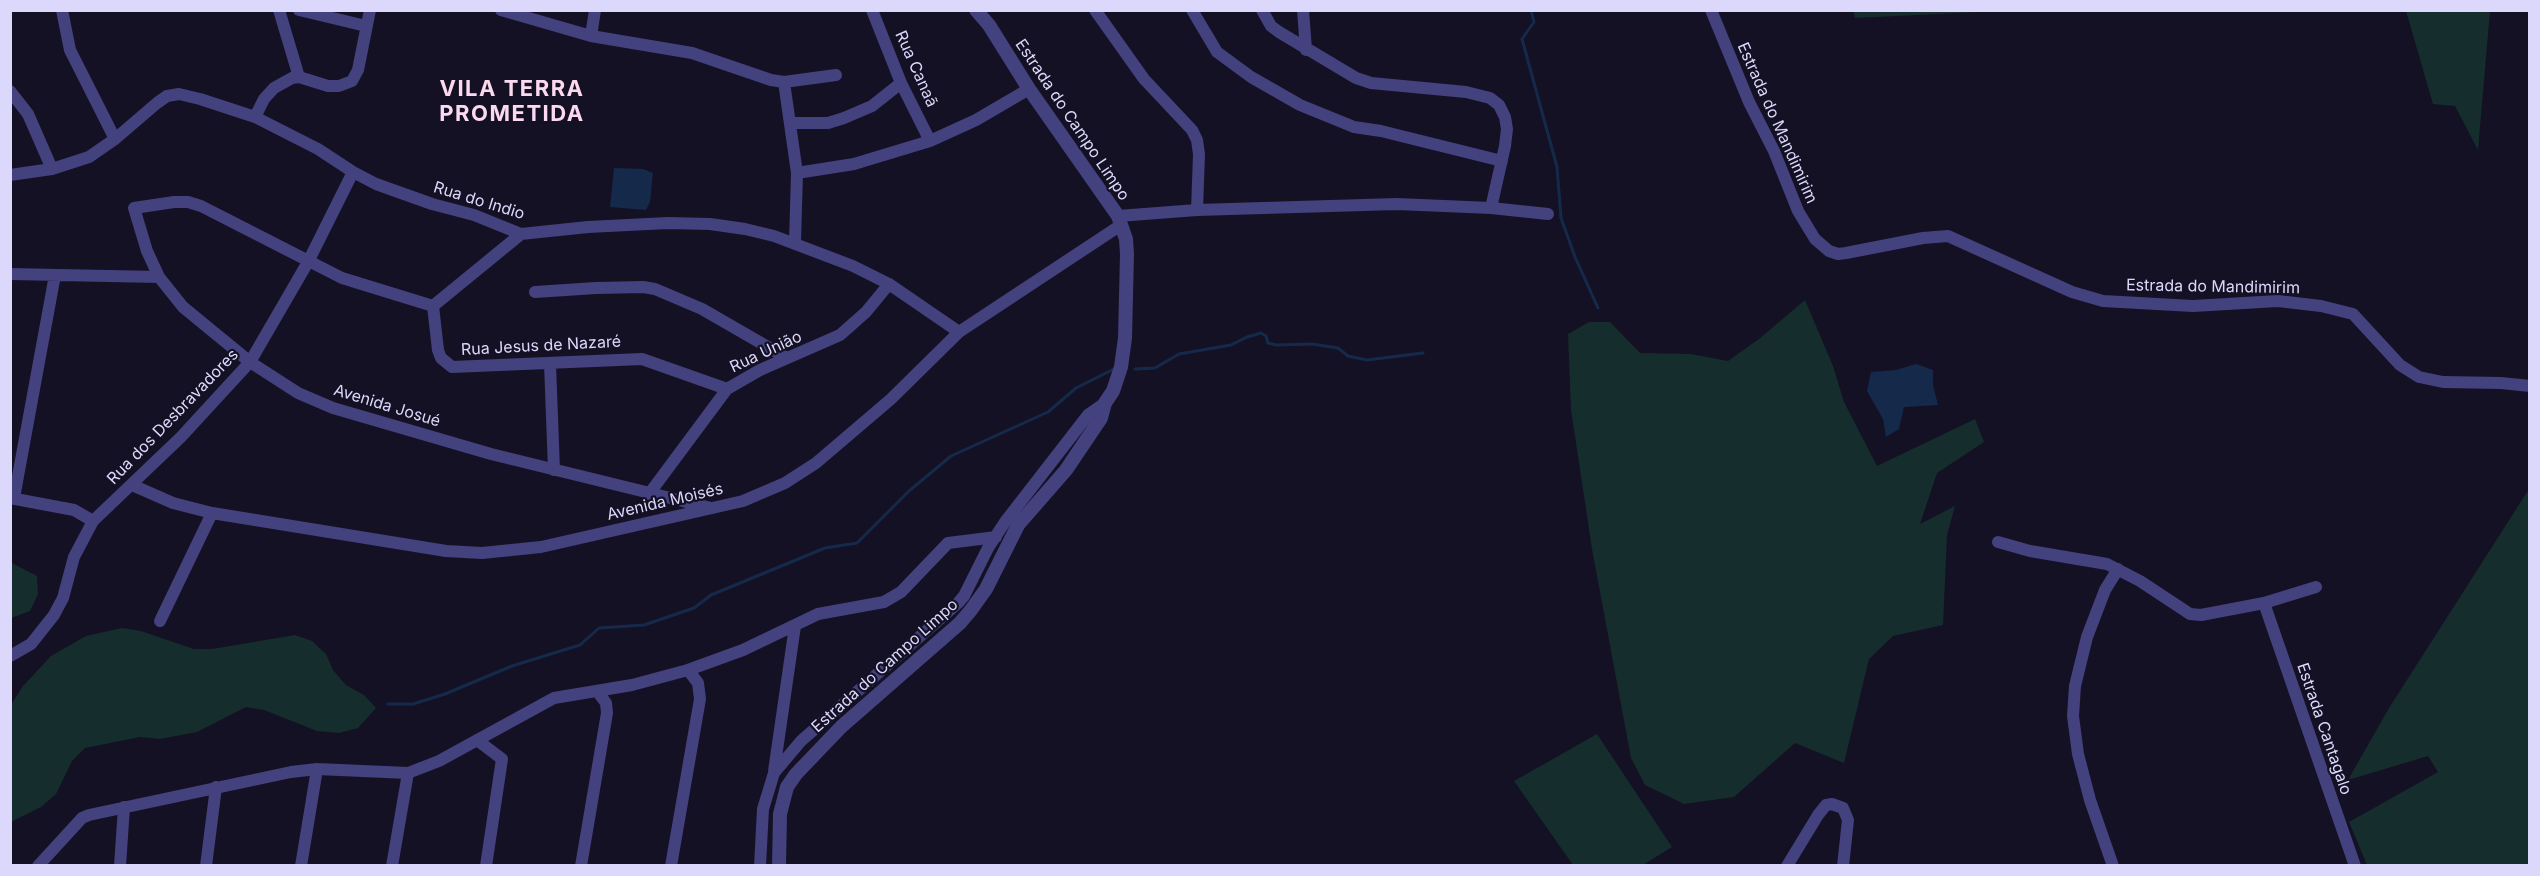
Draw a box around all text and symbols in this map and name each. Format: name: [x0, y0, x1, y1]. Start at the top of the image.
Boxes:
street label: Rua Canaã: [891, 28, 941, 110]
street label: Estrada do Campo Limpo: [1011, 36, 1133, 204]
street label: Estrada do Mandimirim: [1733, 40, 1821, 206]
district label: VILA TERRA PROMETIDA: [439, 76, 585, 128]
street label: Rua do Indio: [431, 178, 527, 224]
street label: Estrada do Mandimirim: [2126, 276, 2300, 298]
street label: Rua União: [727, 327, 805, 377]
street label: Rua Jesus de Nazaré: [461, 332, 621, 360]
street label: Rua dos Desbravadores: [103, 345, 243, 489]
street label: Avenida Josué: [331, 381, 443, 431]
street label: Avenida Moisés: [605, 479, 725, 525]
street label: Estrada do Campo Limpo: [808, 595, 962, 737]
street label: Estrada Cantagalo: [2292, 661, 2356, 797]

